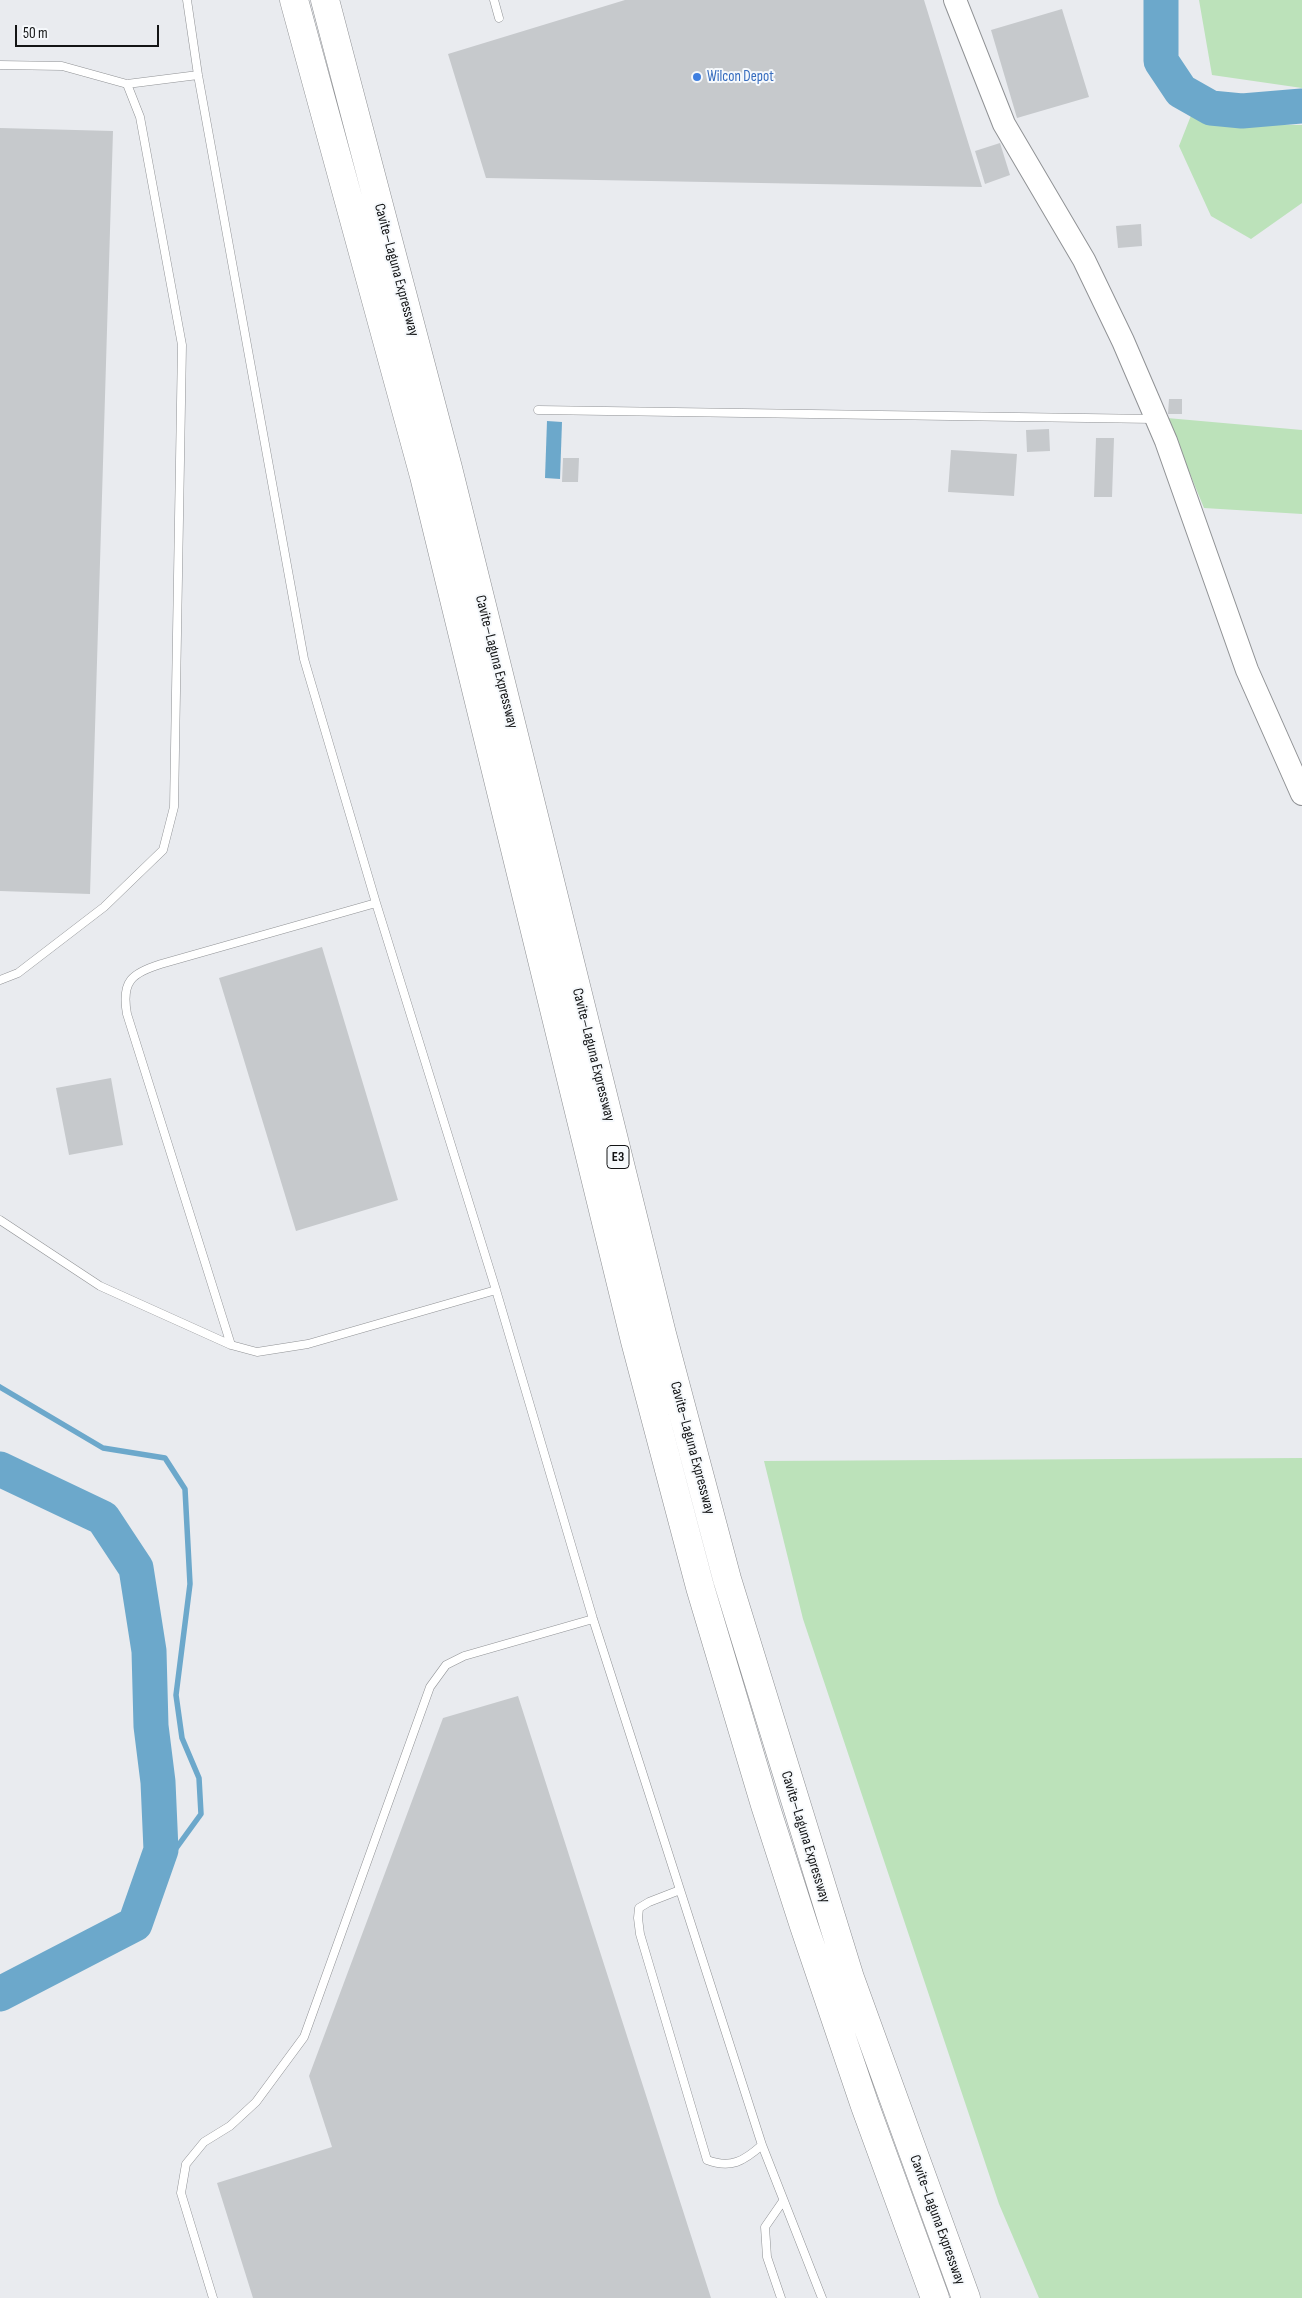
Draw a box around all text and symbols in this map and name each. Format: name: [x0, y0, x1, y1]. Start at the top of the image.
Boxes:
scale bar: [18, 15, 161, 47]
text: 50 m: [23, 24, 48, 43]
place label: Wilcon Depot: [707, 68, 774, 86]
marker: Wilcon Depot: [691, 71, 703, 83]
street label: Cavite–Laguna Expressway: [370, 202, 422, 338]
street label: Cavite–Laguna Expressway: [471, 594, 521, 730]
street label: Cavite–Laguna Expressway: [568, 987, 618, 1123]
road number: E3: [607, 1146, 629, 1168]
street label: Cavite–Laguna Expressway: [666, 1380, 718, 1516]
street label: Cavite–Laguna Expressway: [776, 1769, 834, 1905]
street label: Cavite–Laguna Expressway: [905, 2153, 969, 2287]

